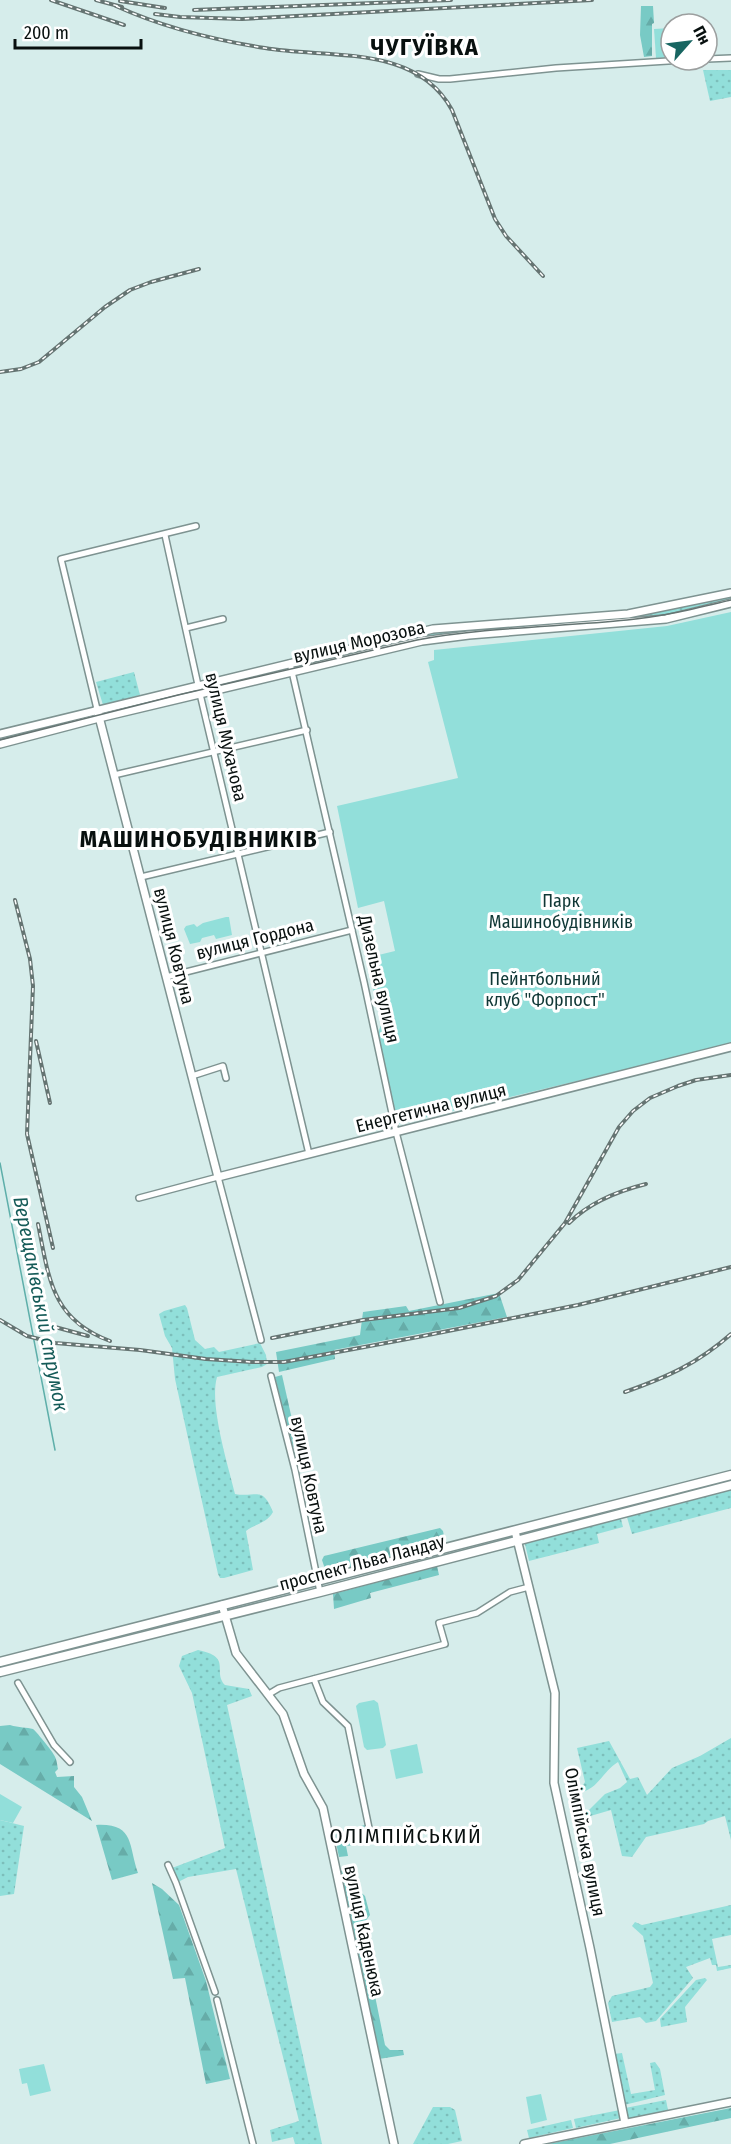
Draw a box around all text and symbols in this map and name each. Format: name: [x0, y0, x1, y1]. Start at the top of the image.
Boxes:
scale bar: [15, 12, 141, 50]
north arrow: [659, 12, 719, 72]
text: 200 m: [24, 22, 69, 44]
text: Пн: [689, 23, 714, 48]
district label: ЧУГУЇВКА: [371, 33, 479, 61]
street label: вулиця Морозова: [291, 616, 427, 668]
street label: вулиця Мухачова: [200, 670, 252, 804]
district label: МАШИНОБУДІВНИКІВ: [80, 825, 318, 853]
street label: вулиця Ковтуна: [149, 885, 199, 1007]
park label: Парк Машинобудівників: [489, 890, 633, 933]
street label: Дизельна вулиця: [353, 912, 404, 1045]
street label: вулиця Гордона: [194, 914, 316, 964]
park label: Пейнтбольний клуб "Форпост": [485, 968, 605, 1011]
street label: Енергетична вулиця: [354, 1079, 508, 1137]
water label: Верещаківський струмок: [8, 1194, 74, 1414]
street label: вулиця Ковтуна: [286, 1414, 332, 1536]
street label: проспект Льва Ландау: [277, 1530, 447, 1596]
street label: Олімпійська вулиця: [560, 1766, 610, 1918]
district label: ОЛІМПІЙСЬКИЙ: [330, 1823, 482, 1849]
street label: вулиця Каденюка: [339, 1863, 389, 1999]

